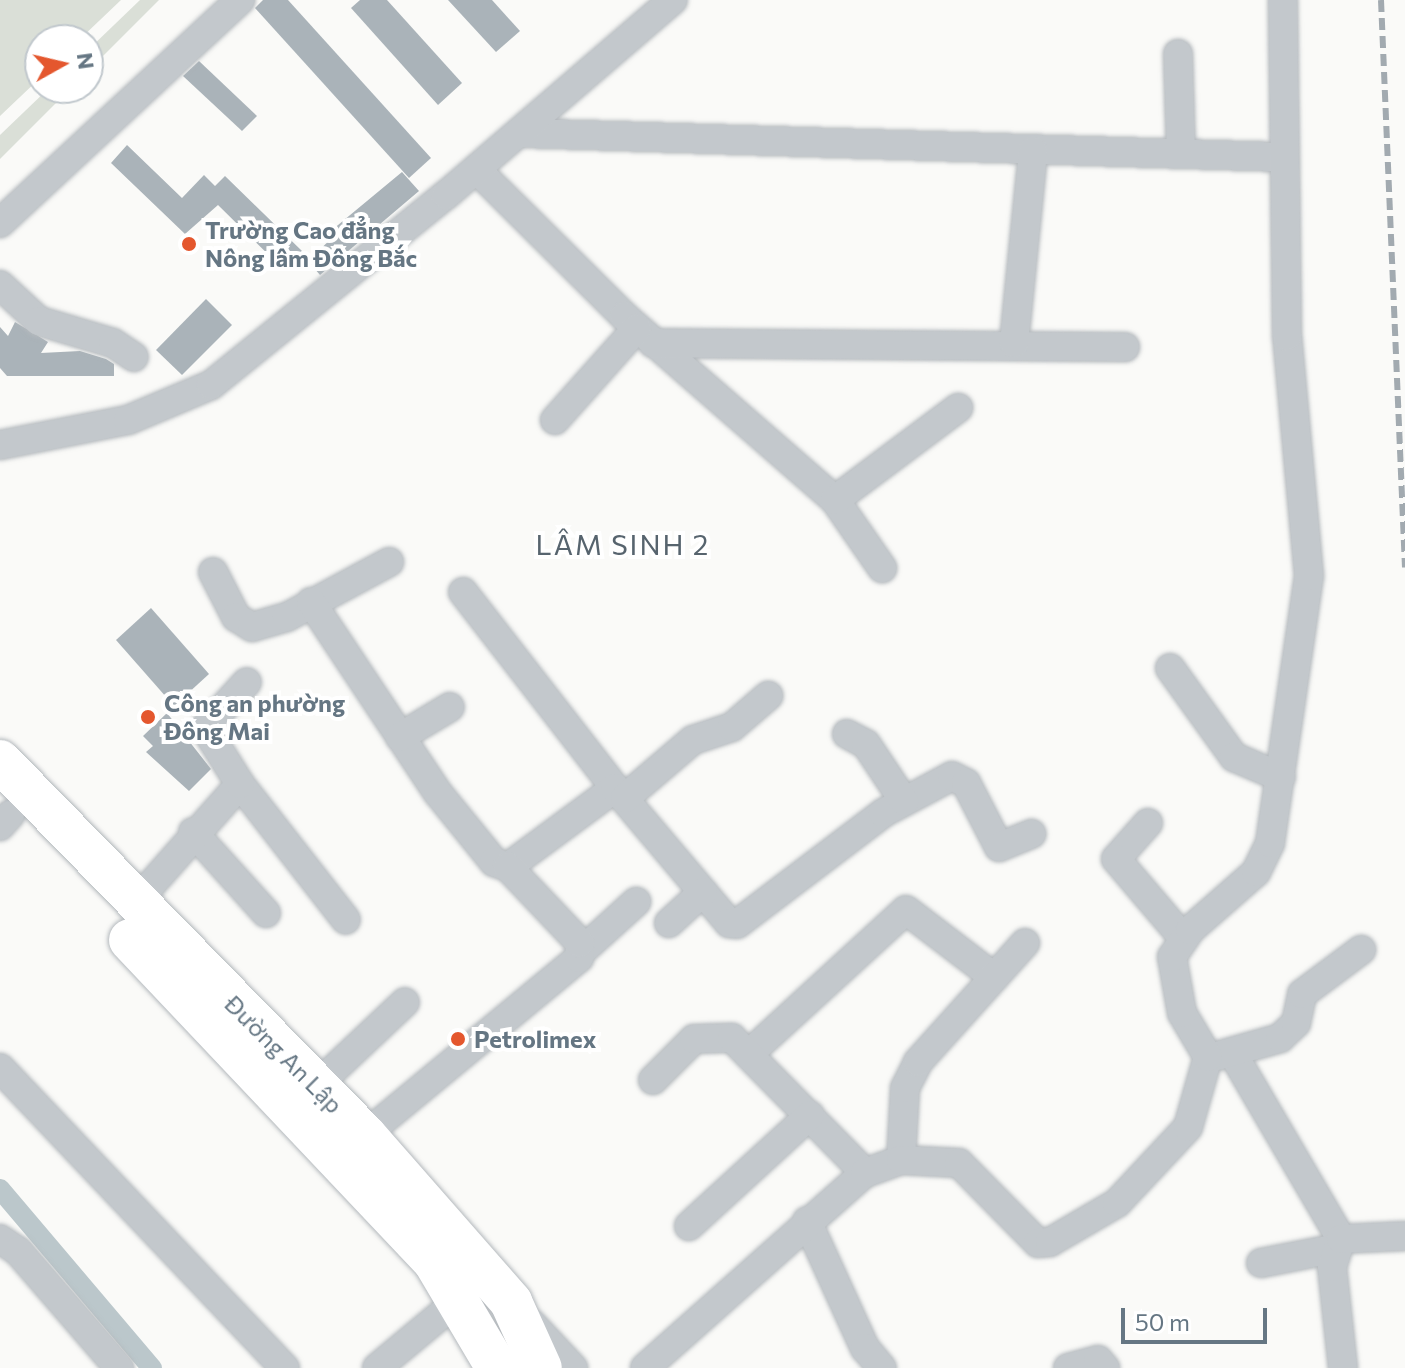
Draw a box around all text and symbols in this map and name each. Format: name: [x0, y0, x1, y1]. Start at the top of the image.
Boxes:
north arrow: [24, 24, 104, 104]
text: N: [72, 51, 101, 71]
place label: Trường Cao đẳng Nông lâm Đông Bắc: [205, 216, 417, 272]
marker: Trường Cao đẳng Nông lâm Đông Bắc: [180, 235, 198, 253]
district label: LÂM SINH 2: [536, 527, 710, 561]
place label: Công an phường Đông Mai: [164, 689, 345, 745]
marker: Công an phường Đông Mai: [139, 708, 157, 726]
street label: Đường An Lập: [219, 989, 349, 1119]
place label: Petrolimex: [474, 1025, 596, 1053]
marker: Petrolimex: [449, 1030, 467, 1048]
scale bar: [1125, 1292, 1271, 1342]
text: 50 m: [1135, 1307, 1190, 1336]

